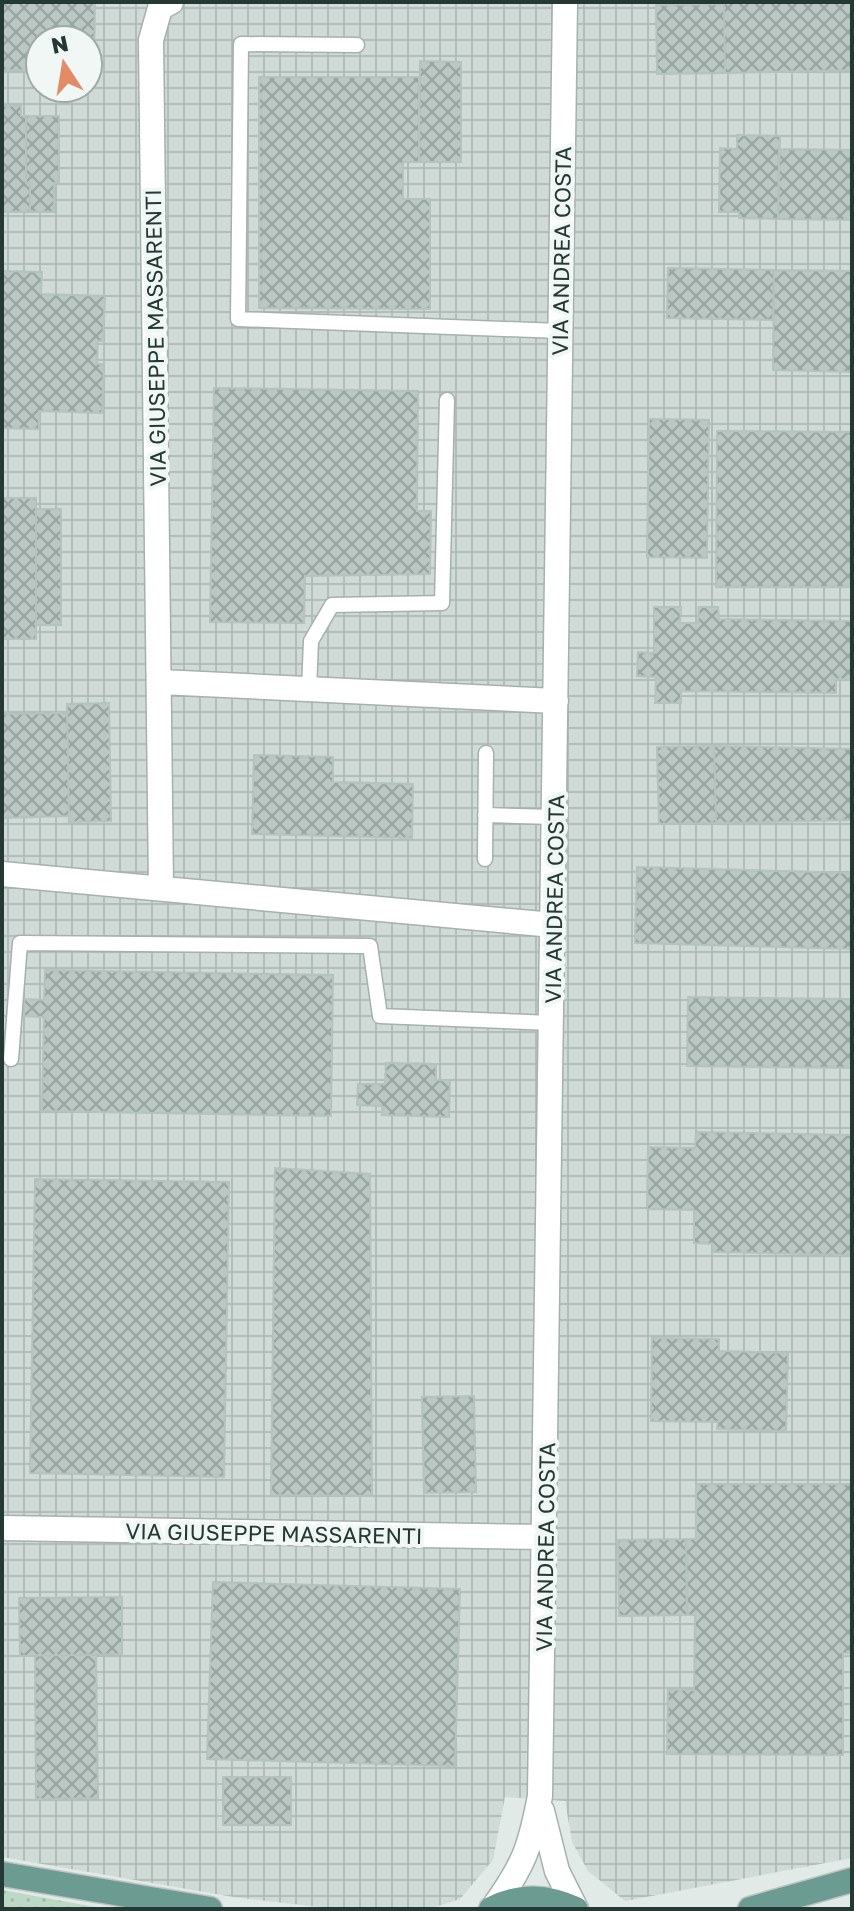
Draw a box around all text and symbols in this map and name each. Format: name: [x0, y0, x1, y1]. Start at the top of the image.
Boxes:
north arrow: [24, 24, 104, 104]
text: N: [49, 29, 71, 59]
street label: VIA ANDREA COSTA: [546, 146, 576, 356]
street label: VIA GIUSEPPE MASSARENTI: [139, 189, 171, 487]
street label: VIA ANDREA COSTA: [539, 794, 569, 1004]
street label: VIA ANDREA COSTA: [530, 1442, 560, 1652]
street label: VIA GIUSEPPE MASSARENTI: [125, 1517, 423, 1549]

